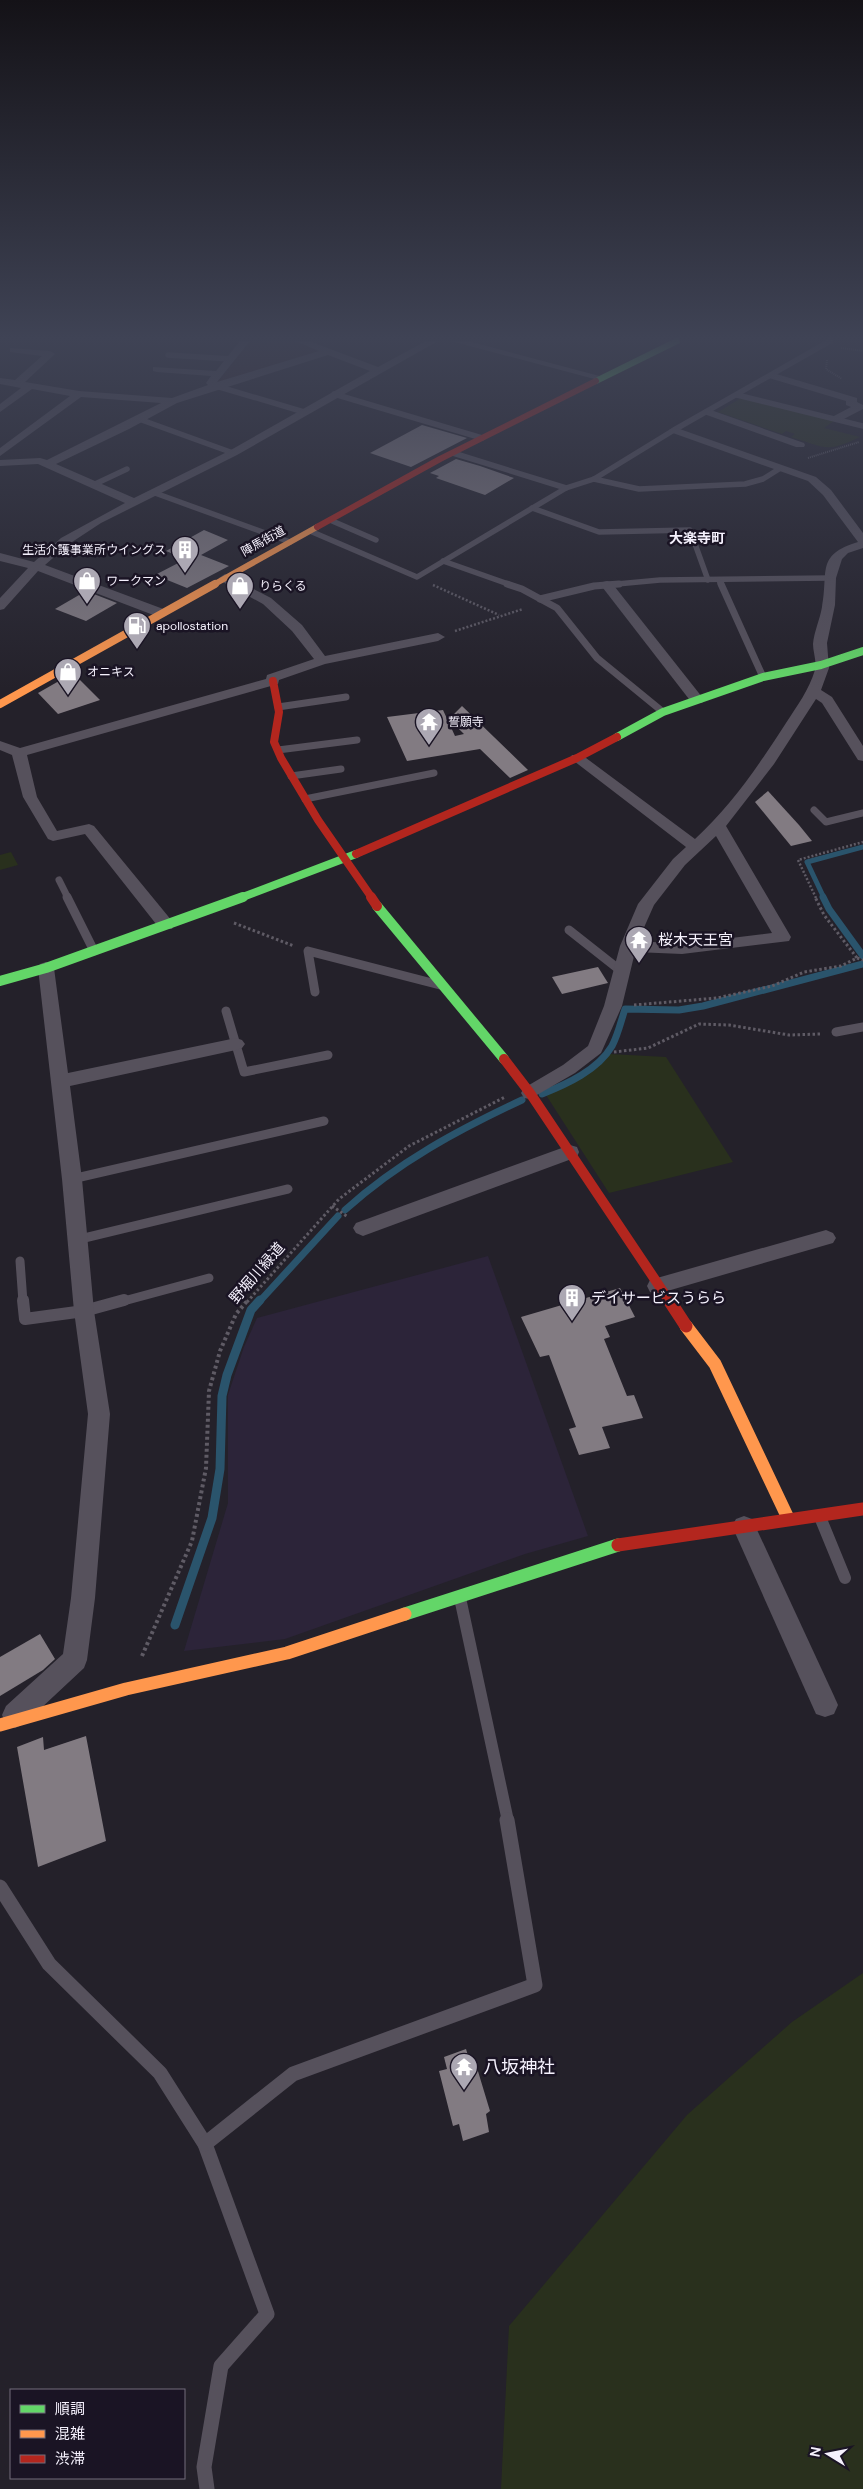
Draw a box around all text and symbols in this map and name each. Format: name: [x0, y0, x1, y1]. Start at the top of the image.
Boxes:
street label: 陣馬街道: [238, 522, 288, 560]
district label: 大楽寺町: [669, 529, 725, 547]
building icon: 生活介護事業所ウイングス: [170, 535, 200, 574]
place label: 生活介護事業所ウイングス: [22, 542, 166, 558]
shop icon: ワークマン: [72, 566, 102, 605]
shop icon: りらくる: [225, 571, 255, 610]
place label: ワークマン: [106, 573, 166, 589]
place label: りらくる: [259, 578, 307, 594]
fuel station icon: apollostation: [122, 611, 152, 650]
place label: apollostation: [156, 618, 228, 634]
shop icon: オニキス: [53, 657, 83, 696]
place label: オニキス: [87, 664, 135, 680]
temple icon: 誓願寺: [414, 707, 444, 746]
place label: 誓願寺: [448, 714, 484, 730]
temple icon: 桜木天王宮: [624, 925, 654, 964]
place label: 桜木天王宮: [658, 930, 733, 950]
street label: 野堀川緑道: [225, 1238, 289, 1308]
building icon: デイサービスうらら: [557, 1283, 587, 1322]
place label: デイサービスうらら: [591, 1288, 726, 1308]
temple icon: 八坂神社: [449, 2052, 479, 2091]
place label: 八坂神社: [483, 2055, 555, 2079]
legend: [10, 2389, 185, 2479]
text: 順調: [55, 2399, 85, 2419]
text: 混雑: [55, 2424, 85, 2444]
north arrow: [803, 2429, 853, 2479]
text: N: [805, 2445, 825, 2458]
text: 渋滞: [55, 2449, 85, 2469]

